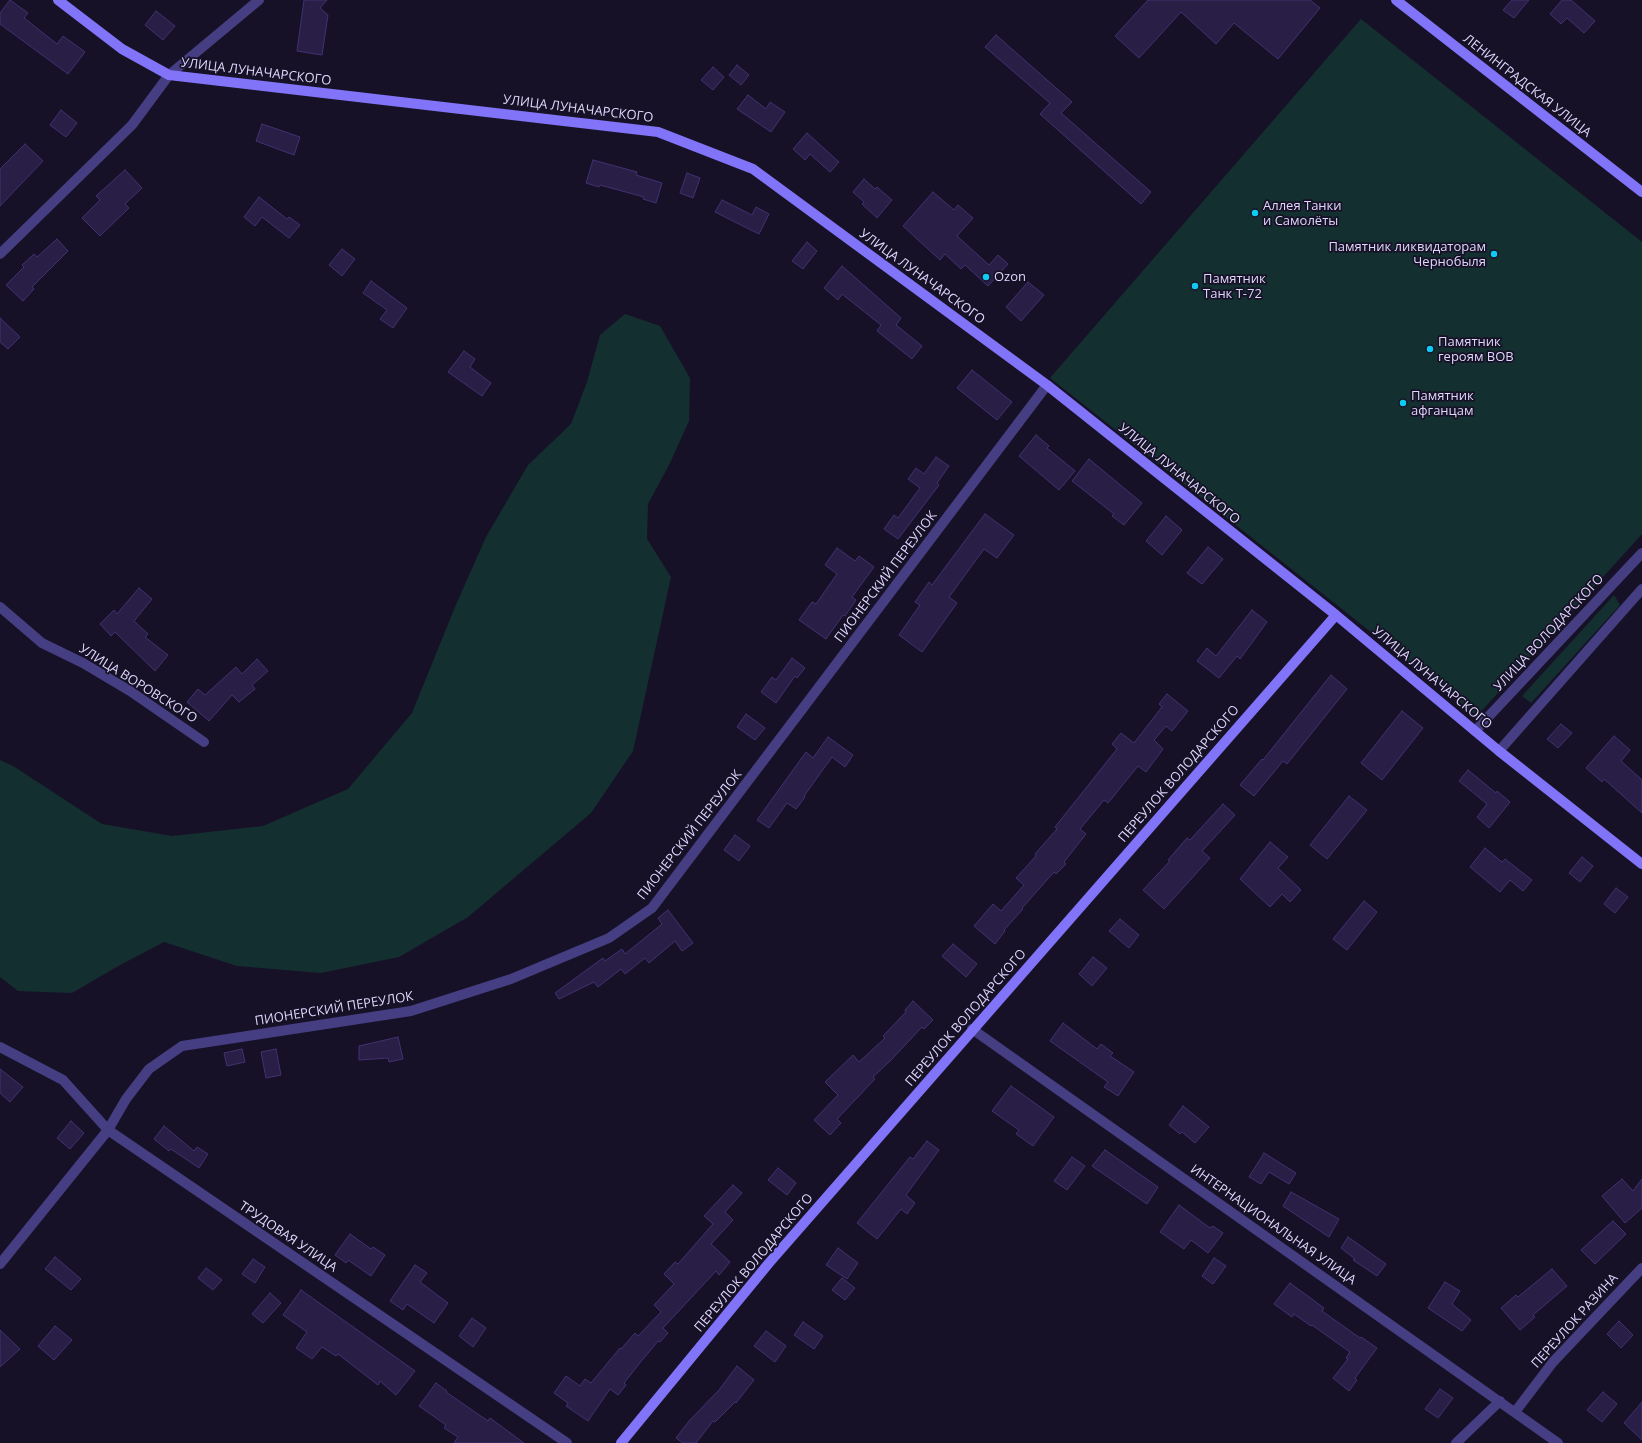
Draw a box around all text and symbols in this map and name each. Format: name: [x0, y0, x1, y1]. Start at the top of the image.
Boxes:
street label: ЛЕНИНГРАДСКАЯ УЛИЦА: [1460, 31, 1594, 141]
street label: УЛИЦА ЛУНАЧАРСКОГО: [180, 55, 332, 89]
street label: УЛИЦА ЛУНАЧАРСКОГО: [502, 92, 654, 126]
place label: Аллея Танки и Самолёты: [1263, 198, 1342, 229]
marker: Аллея Танки и Самолёты: [1250, 208, 1260, 218]
street label: УЛИЦА ЛУНАЧАРСКОГО: [856, 226, 988, 328]
place label: Памятник ликвидаторам Чернобыля: [1328, 239, 1486, 270]
marker: Памятник ликвидаторам Чернобыля: [1489, 249, 1499, 259]
place label: Ozon: [994, 269, 1026, 285]
place label: Памятник Танк Т-72: [1203, 271, 1266, 302]
marker: Ozon: [981, 272, 991, 282]
marker: Памятник Танк Т-72: [1190, 281, 1200, 291]
place label: Памятник героям ВОВ: [1438, 334, 1514, 365]
marker: Памятник героям ВОВ: [1425, 344, 1435, 354]
place label: Памятник афганцам: [1411, 388, 1474, 419]
marker: Памятник афганцам: [1398, 398, 1408, 408]
street label: УЛИЦА ЛУНАЧАРСКОГО: [1115, 420, 1243, 528]
street label: ПИОНЕРСКИЙ ПЕРЕУЛОК: [832, 508, 940, 646]
street label: УЛИЦА ВОЛОДАРСКОГО: [1491, 571, 1607, 695]
street label: УЛИЦА ЛУНАЧАРСКОГО: [1369, 623, 1495, 733]
street label: УЛИЦА ВОРОВСКОГО: [76, 641, 200, 727]
street label: ПЕРЕУЛОК ВОЛОДАРСКОГО: [1115, 702, 1243, 846]
street label: ПИОНЕРСКИЙ ПЕРЕУЛОК: [635, 767, 745, 903]
street label: ПЕРЕУЛОК ВОЛОДАРСКОГО: [902, 946, 1030, 1090]
street label: ПИОНЕРСКИЙ ПЕРЕУЛОК: [254, 989, 414, 1029]
street label: ИНТЕРНАЦИОНАЛЬНАЯ УЛИЦА: [1187, 1162, 1359, 1288]
street label: ПЕРЕУЛОК ВОЛОДАРСКОГО: [691, 1191, 817, 1335]
street label: ТРУДОВАЯ УЛИЦА: [236, 1198, 340, 1276]
street label: ПЕРЕУЛОК РАЗИНА: [1529, 1271, 1621, 1371]

